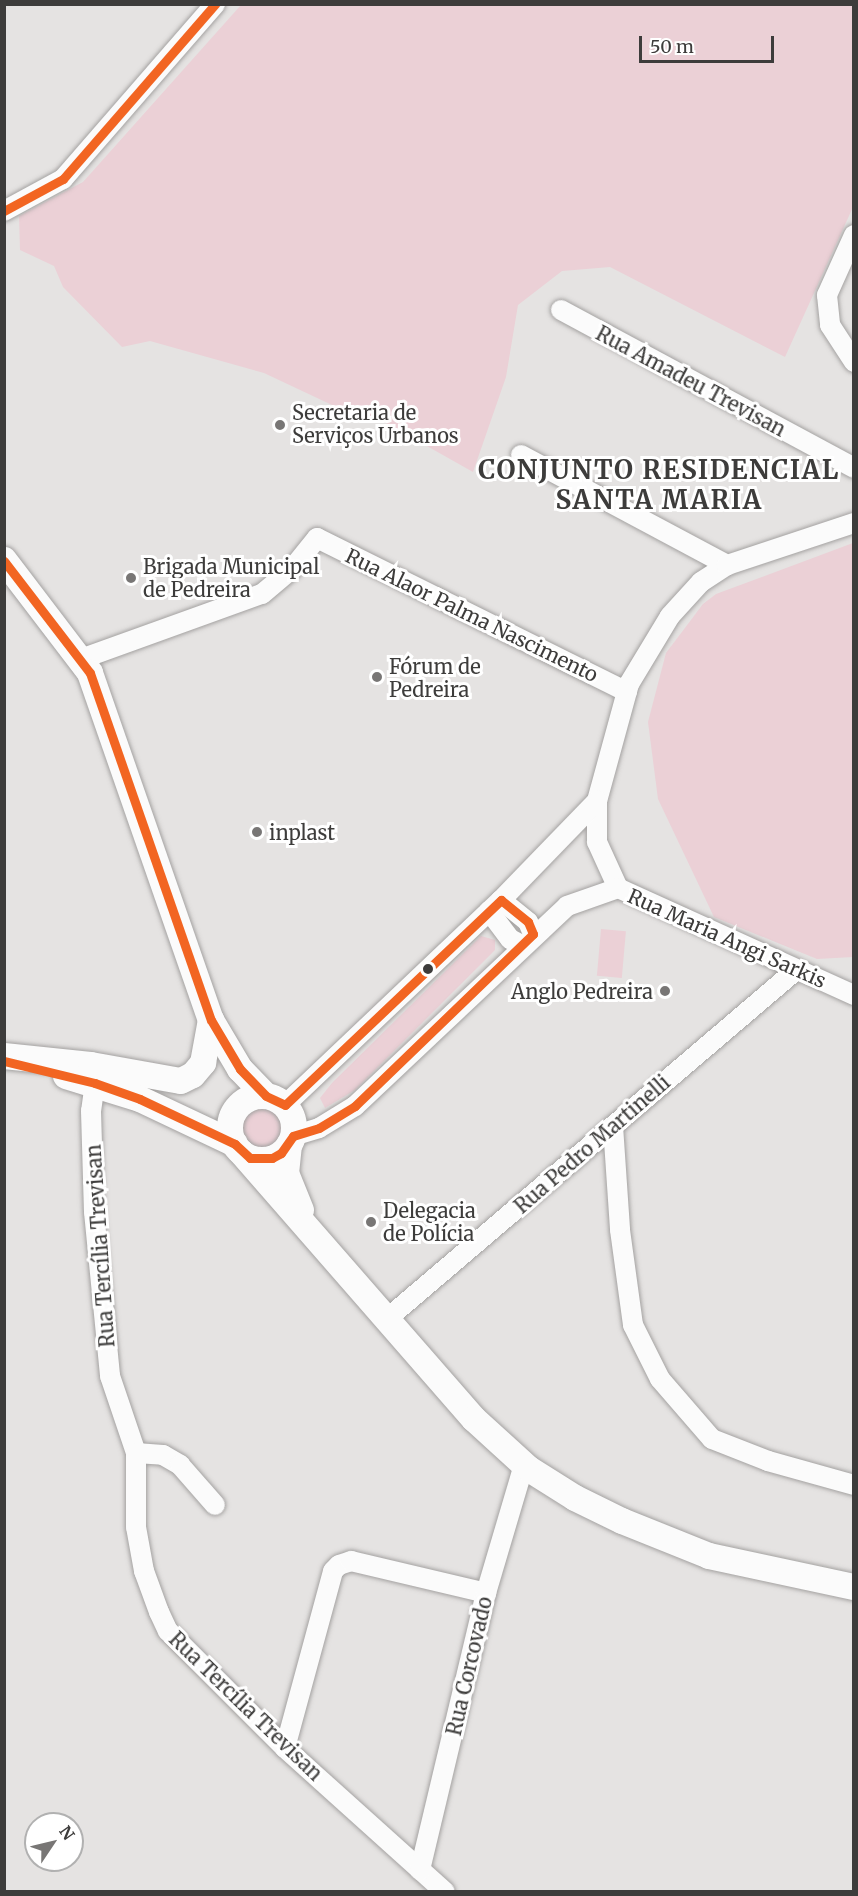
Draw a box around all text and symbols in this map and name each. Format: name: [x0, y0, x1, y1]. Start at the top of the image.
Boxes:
scale bar: [642, 24, 777, 62]
text: 50 m: [650, 35, 694, 58]
street label: Rua Amadeu Trevisan: [592, 321, 790, 441]
place label: Secretaria de Serviços Urbanos: [292, 401, 459, 448]
marker: Secretaria de Serviços Urbanos: [273, 418, 287, 432]
district label: CONJUNTO RESIDENCIAL SANTA MARIA: [478, 454, 840, 516]
street label: Rua Alaor Palma Nascimento: [342, 543, 602, 687]
place label: Brigada Municipal de Pedreira: [143, 554, 319, 601]
marker: Brigada Municipal de Pedreira: [124, 571, 138, 585]
place label: Fórum de Pedreira: [389, 654, 481, 701]
marker: Fórum de Pedreira: [370, 670, 384, 684]
place label: inplast: [269, 820, 335, 844]
marker: inplast: [250, 825, 264, 839]
street label: Rua Maria Angi Sarkis: [624, 883, 830, 993]
unlabelled marker: [422, 963, 434, 975]
place label: Anglo Pedreira: [511, 979, 653, 1003]
marker: Anglo Pedreira: [658, 984, 672, 998]
street label: Rua Pedro Martinelli: [509, 1070, 675, 1218]
street label: Rua Tercília Trevisan: [81, 1144, 119, 1348]
place label: Delegacia de Polícia: [383, 1198, 476, 1245]
marker: Delegacia de Polícia: [364, 1215, 378, 1229]
street label: Rua Corcovado: [441, 1594, 497, 1738]
street label: Rua Tercília Trevisan: [165, 1627, 327, 1785]
north arrow: [24, 1812, 84, 1872]
text: N: [55, 1822, 79, 1844]

